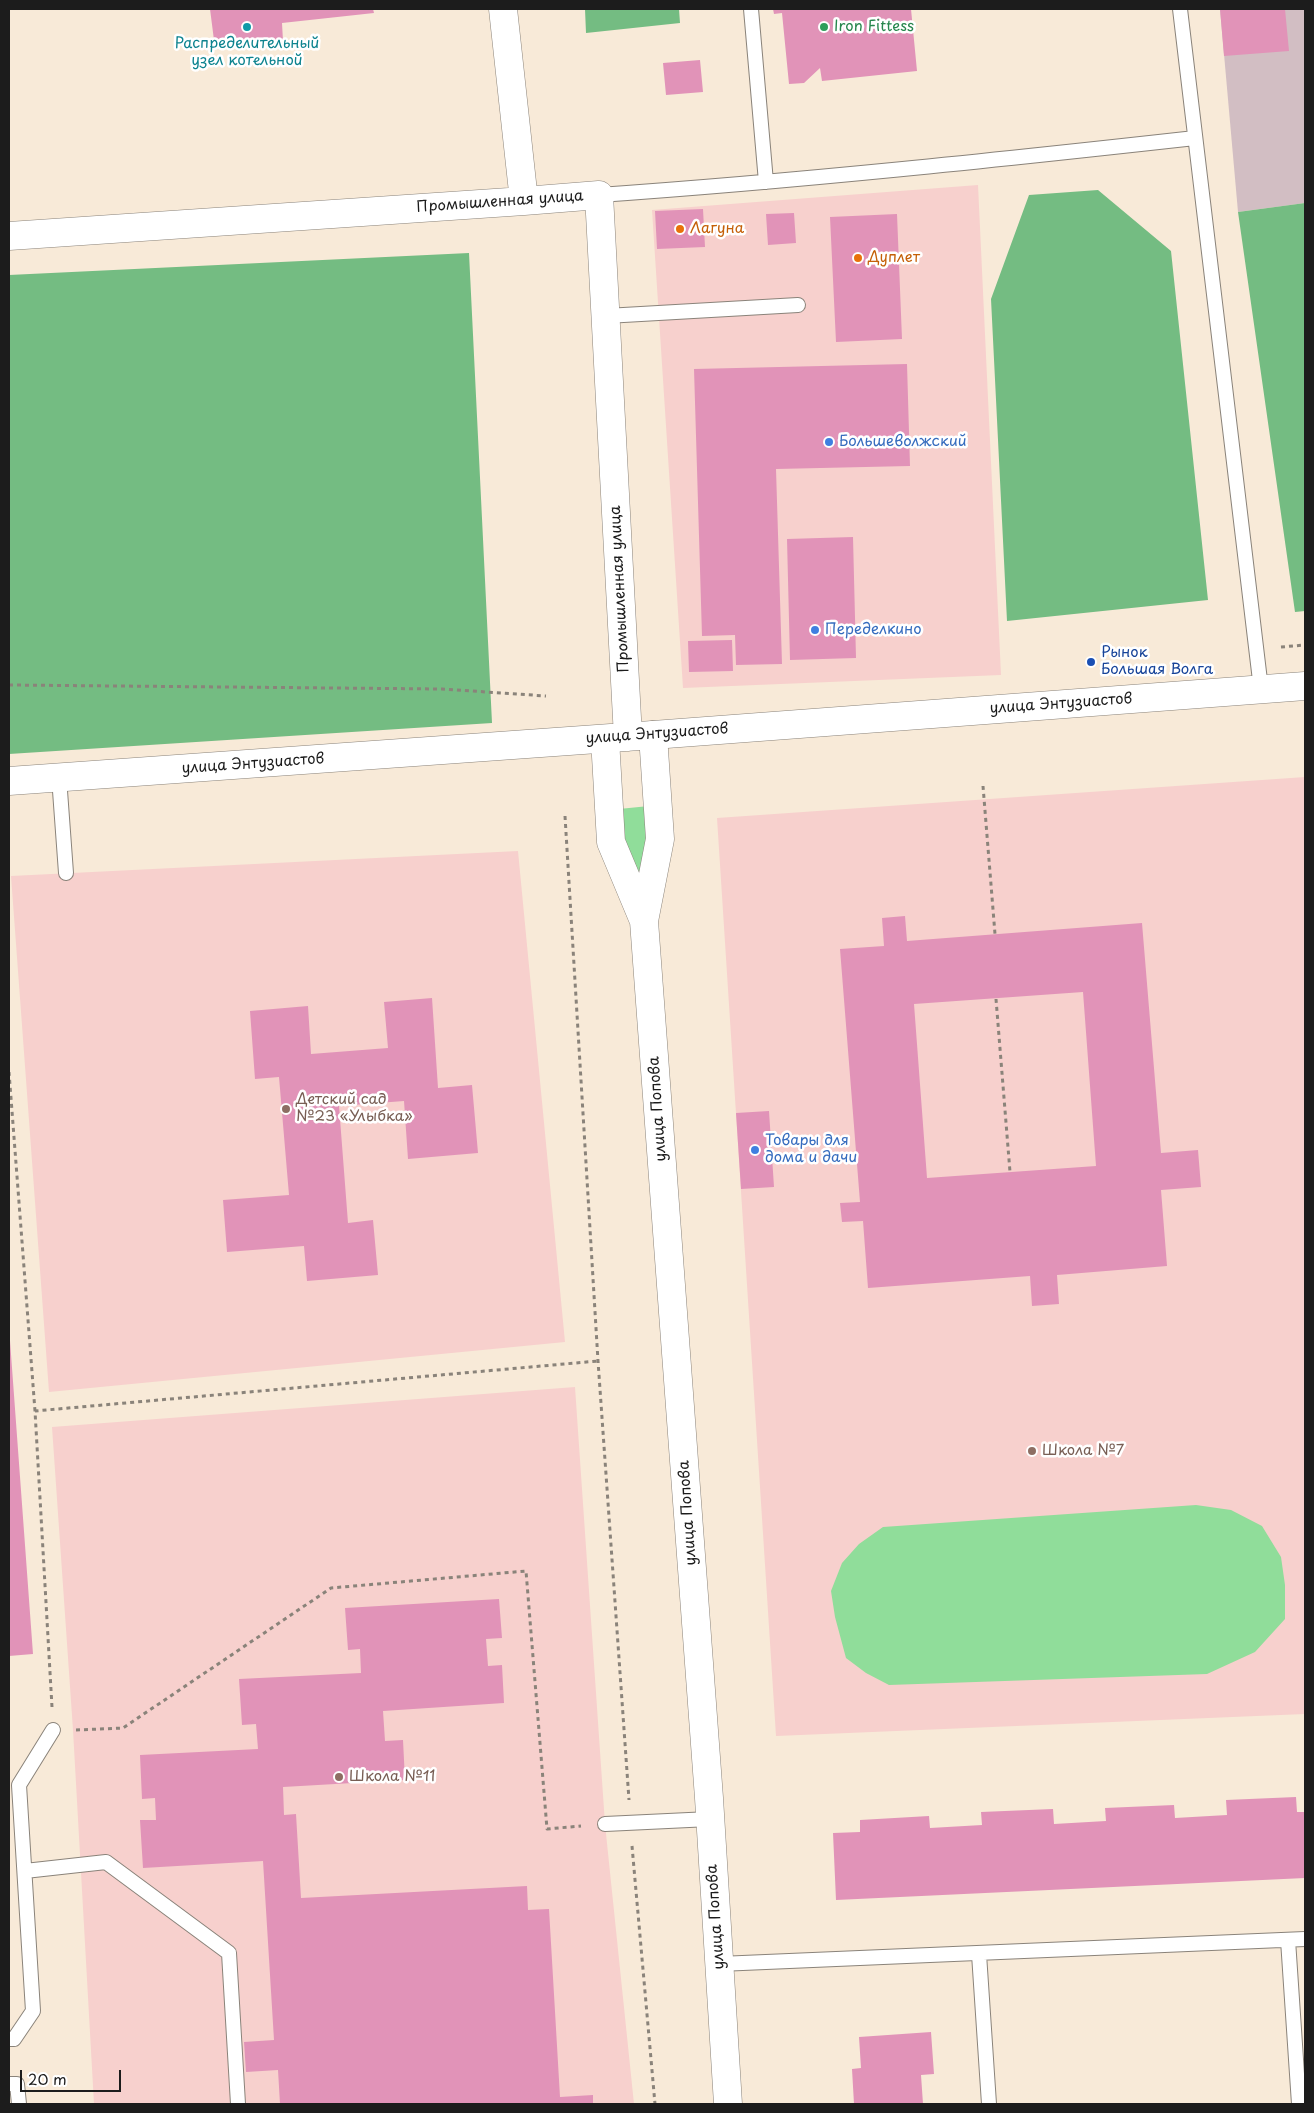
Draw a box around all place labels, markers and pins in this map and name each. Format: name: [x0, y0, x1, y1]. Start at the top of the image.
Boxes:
place label: Iron Fittess: [834, 18, 914, 36]
marker: Распределительный узел котельной: [241, 21, 253, 33]
marker: Iron Fittess: [818, 21, 830, 33]
place label: Распределительный узел котельной: [175, 35, 319, 70]
place label: Лагуна: [690, 220, 744, 238]
marker: Лагуна: [674, 223, 686, 235]
place label: Дуплет: [868, 249, 920, 267]
marker: Дуплет: [852, 252, 864, 264]
place label: Большеволжский: [839, 433, 967, 451]
marker: Большеволжский: [823, 436, 835, 448]
place label: Переделкино: [825, 621, 922, 639]
marker: Переделкино: [809, 624, 821, 636]
place label: Рынок Большая Волга: [1101, 644, 1213, 679]
marker: Рынок Большая Волга: [1085, 656, 1097, 668]
place label: Детский сад №23 «Улыбка»: [296, 1091, 413, 1126]
marker: Детский сад №23 «Улыбка»: [280, 1103, 292, 1115]
place label: Товары для дома и дачи: [765, 1132, 857, 1167]
marker: Товары для дома и дачи: [749, 1144, 761, 1156]
place label: Школа №7: [1042, 1442, 1124, 1460]
marker: Школа №7: [1026, 1445, 1038, 1457]
place label: Школа №11: [349, 1768, 435, 1786]
marker: Школа №11: [333, 1771, 345, 1783]

